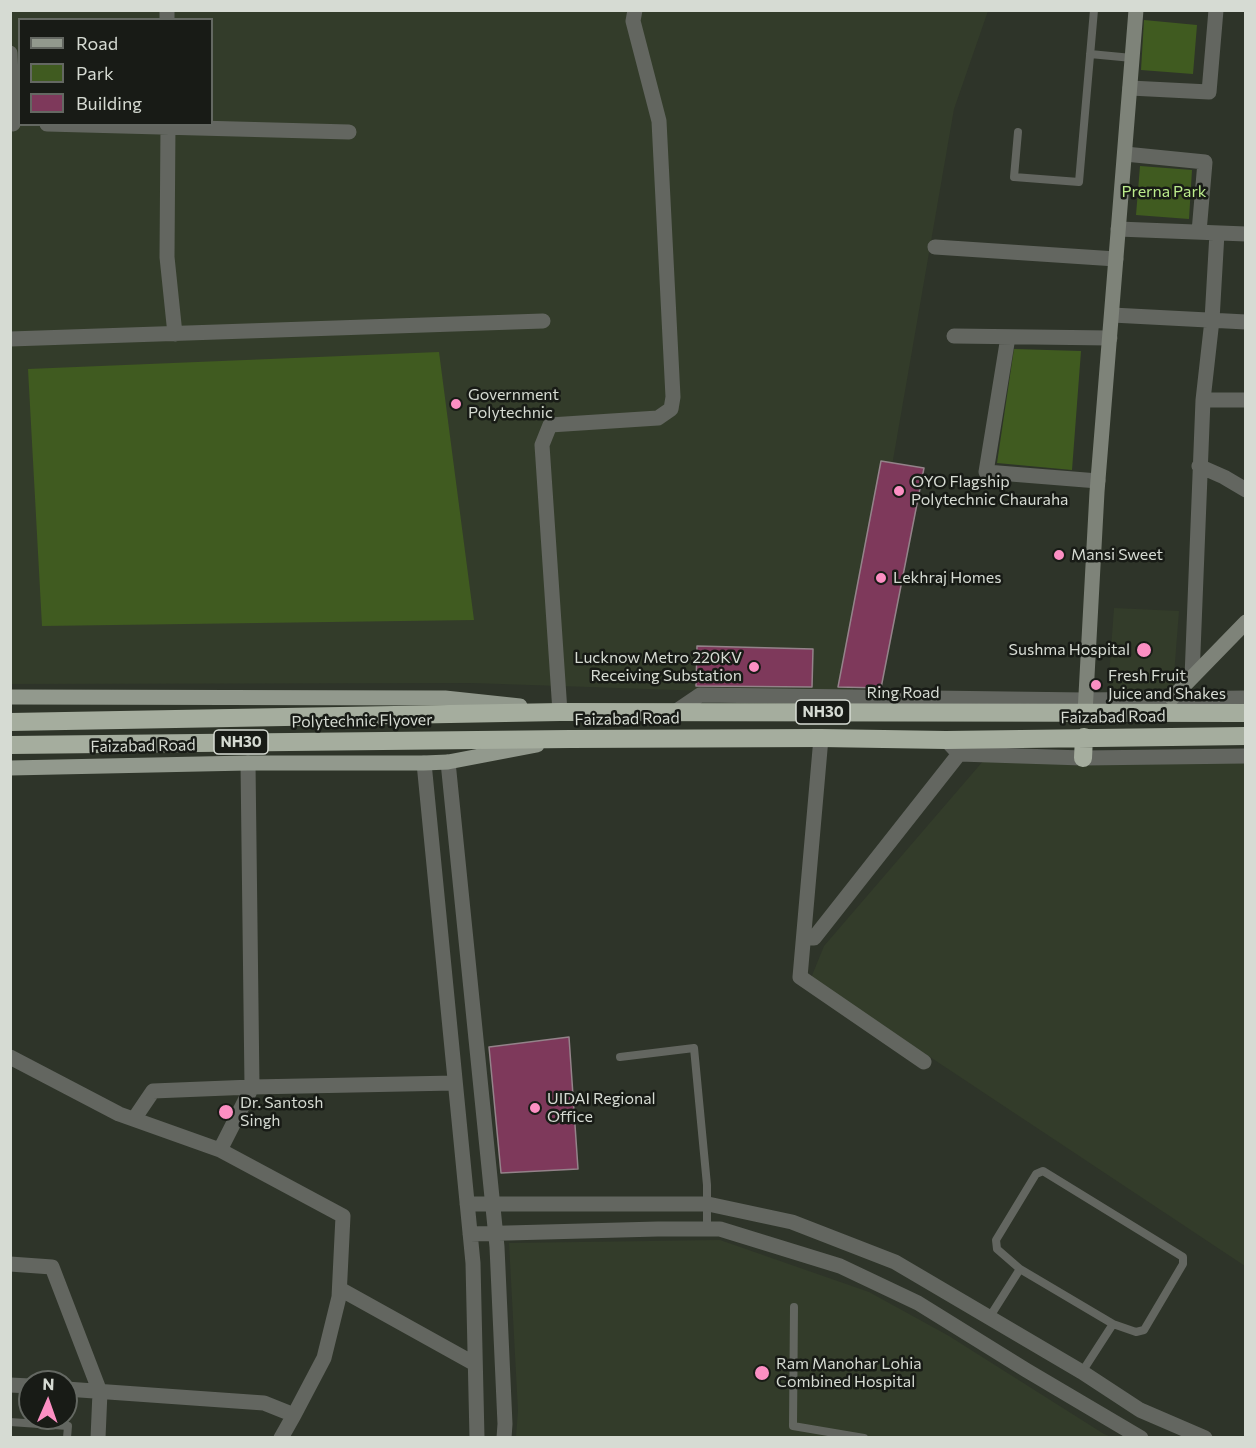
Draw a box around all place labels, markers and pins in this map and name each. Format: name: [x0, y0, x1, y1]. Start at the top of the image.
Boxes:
place label: Government Polytechnic: [468, 385, 559, 423]
marker: Government Polytechnic: [449, 397, 463, 411]
place label: OYO Flagship Polytechnic Chauraha: [911, 472, 1068, 510]
marker: OYO Flagship Polytechnic Chauraha: [892, 484, 906, 498]
place label: Mansi Sweet: [1071, 545, 1163, 565]
marker: Mansi Sweet: [1052, 548, 1066, 562]
place label: Lekhraj Homes: [893, 568, 1001, 588]
marker: Lekhraj Homes: [874, 571, 888, 585]
place label: Sushma Hospital: [1009, 640, 1130, 660]
marker: Sushma Hospital: [1135, 641, 1153, 659]
place label: Lucknow Metro 220KV Receiving Substation: [574, 648, 742, 686]
marker: Lucknow Metro 220KV Receiving Substation: [747, 660, 761, 674]
place label: Fresh Fruit Juice and Shakes: [1108, 666, 1226, 704]
marker: Fresh Fruit Juice and Shakes: [1089, 678, 1103, 692]
place label: UIDAI Regional Office: [547, 1089, 656, 1127]
place label: Dr. Santosh Singh: [240, 1093, 323, 1131]
marker: UIDAI Regional Office: [528, 1101, 542, 1115]
marker: Dr. Santosh Singh: [217, 1103, 235, 1121]
place label: Ram Manohar Lohia Combined Hospital: [776, 1354, 922, 1392]
marker: Ram Manohar Lohia Combined Hospital: [753, 1364, 771, 1382]

